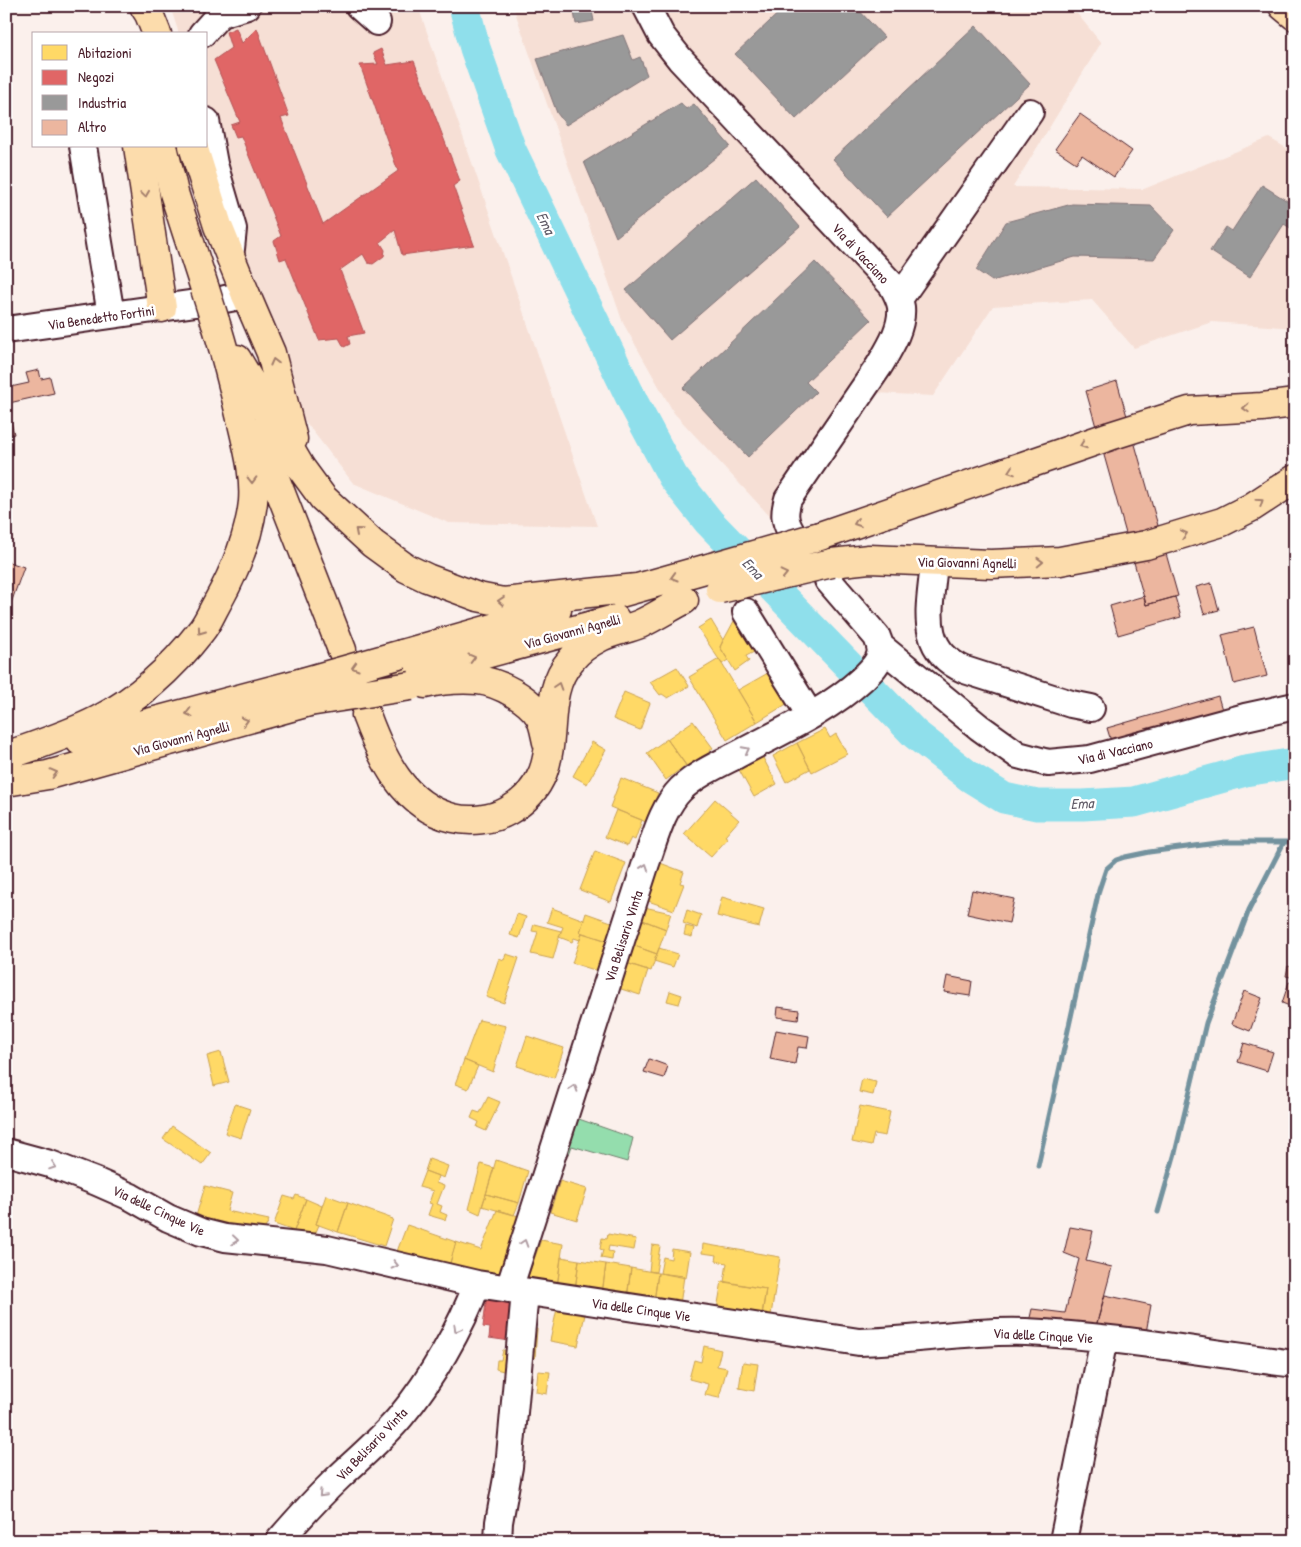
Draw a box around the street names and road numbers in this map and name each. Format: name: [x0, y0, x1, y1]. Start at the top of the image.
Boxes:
street label: Via di Vacciano: [828, 219, 894, 288]
street label: Via Benedetto Fortini: [46, 300, 156, 334]
street label: Via Giovanni Agnelli: [917, 552, 1017, 573]
street label: Via Giovanni Agnelli: [522, 609, 623, 654]
street label: Via Giovanni Agnelli: [131, 716, 232, 761]
street label: Via di Vacciano: [1076, 733, 1155, 769]
street label: Via Belisario Vinta: [599, 887, 647, 984]
street label: Via delle Cinque Vie: [109, 1180, 209, 1241]
street label: Via delle Cinque Vie: [590, 1293, 692, 1326]
street label: Via delle Cinque Vie: [992, 1323, 1094, 1348]
street label: Via Belisario Vinta: [331, 1403, 411, 1485]

